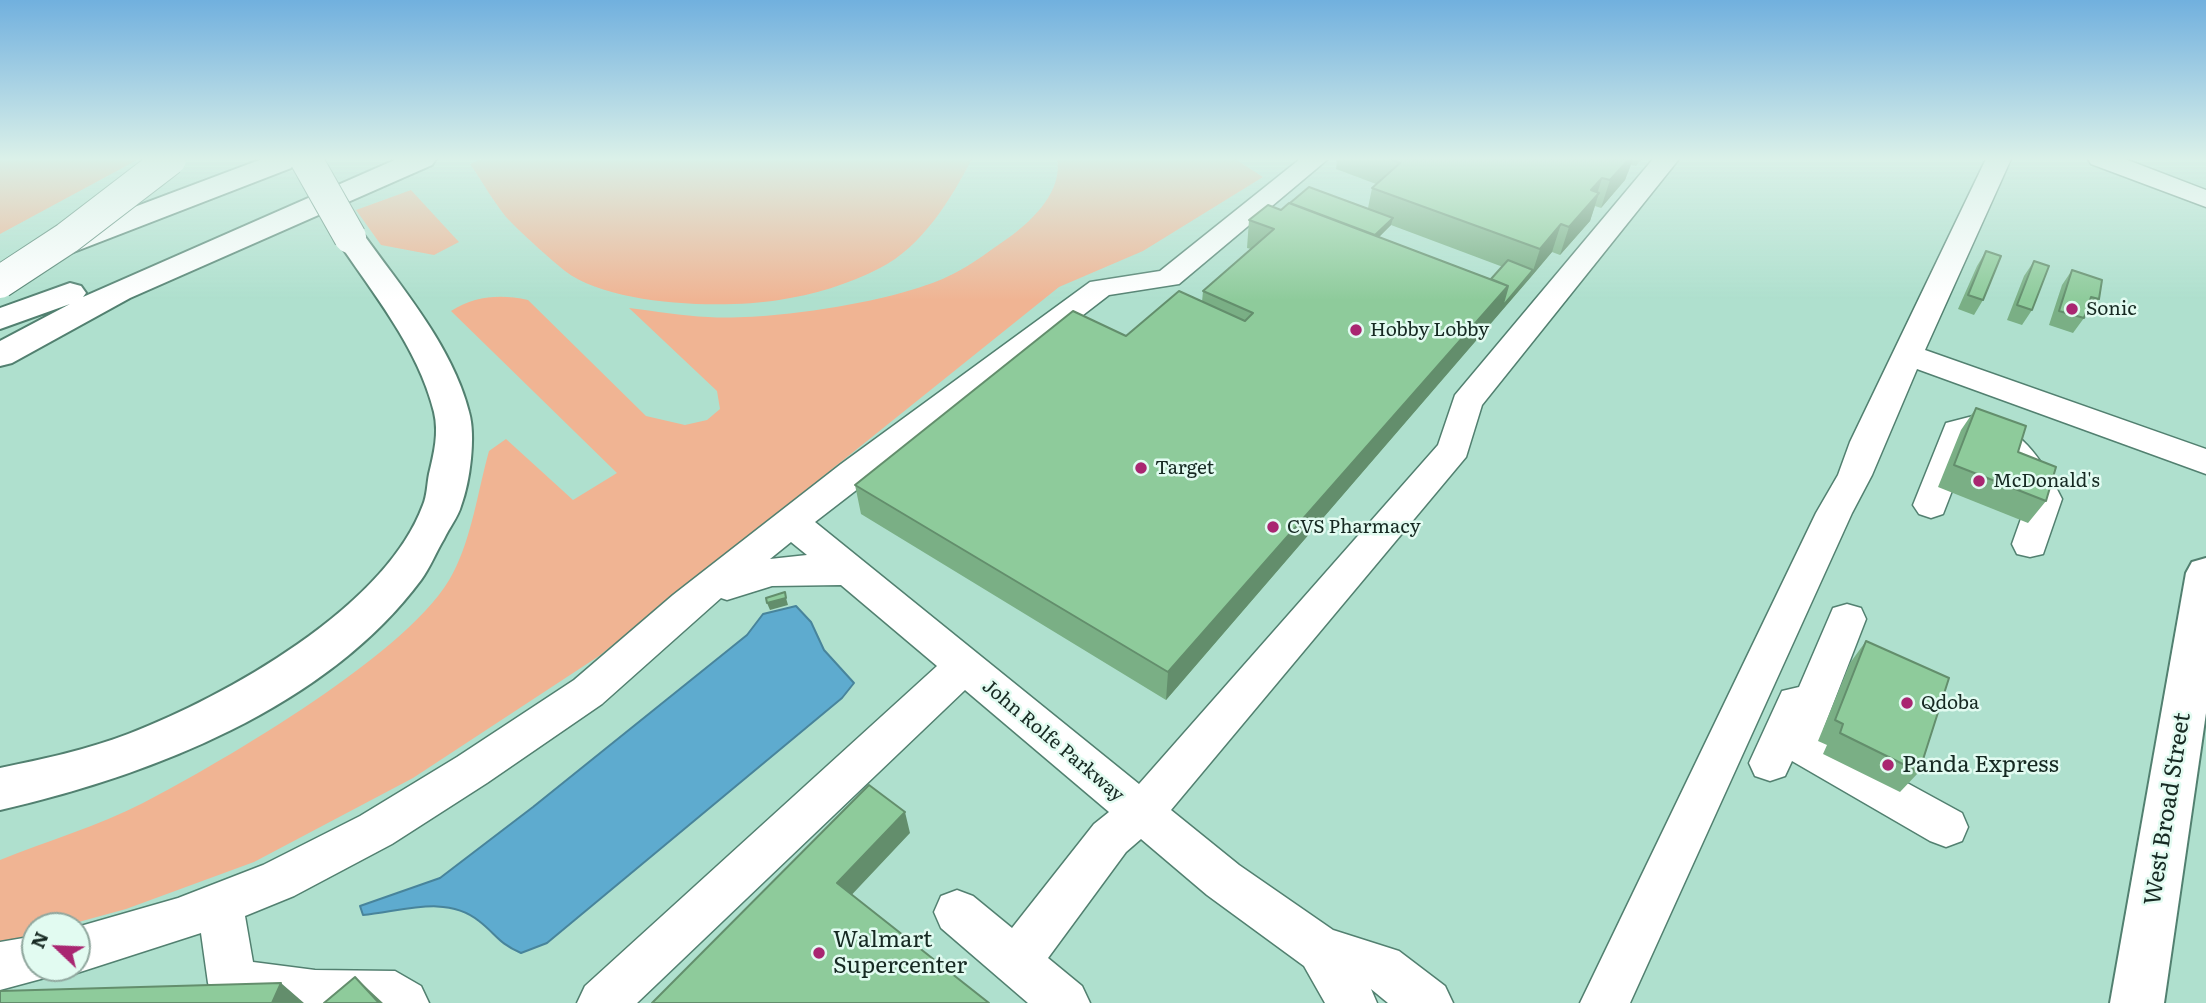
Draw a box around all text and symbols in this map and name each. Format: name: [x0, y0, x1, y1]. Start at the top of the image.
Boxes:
place label: Sonic: [2086, 298, 2137, 320]
marker: Sonic: [2064, 301, 2080, 317]
place label: Hobby Lobby: [1370, 319, 1489, 341]
marker: Hobby Lobby: [1348, 322, 1364, 338]
place label: Target: [1155, 457, 1214, 479]
marker: Target: [1133, 460, 1149, 476]
place label: McDonald's: [1993, 470, 2100, 492]
marker: McDonald's: [1971, 473, 1987, 489]
place label: CVS Pharmacy: [1287, 516, 1421, 538]
marker: CVS Pharmacy: [1265, 519, 1281, 535]
street label: John Rolfe Parkway: [977, 675, 1129, 807]
place label: Qdoba: [1921, 692, 1979, 714]
marker: Qdoba: [1899, 695, 1915, 711]
street label: West Broad Street: [2139, 711, 2197, 907]
place label: Panda Express: [1902, 751, 2059, 779]
marker: Panda Express: [1880, 757, 1896, 773]
north arrow: [21, 912, 91, 982]
place label: Walmart Supercenter: [833, 926, 967, 980]
text: N: [23, 927, 55, 952]
marker: Walmart Supercenter: [811, 945, 827, 961]

